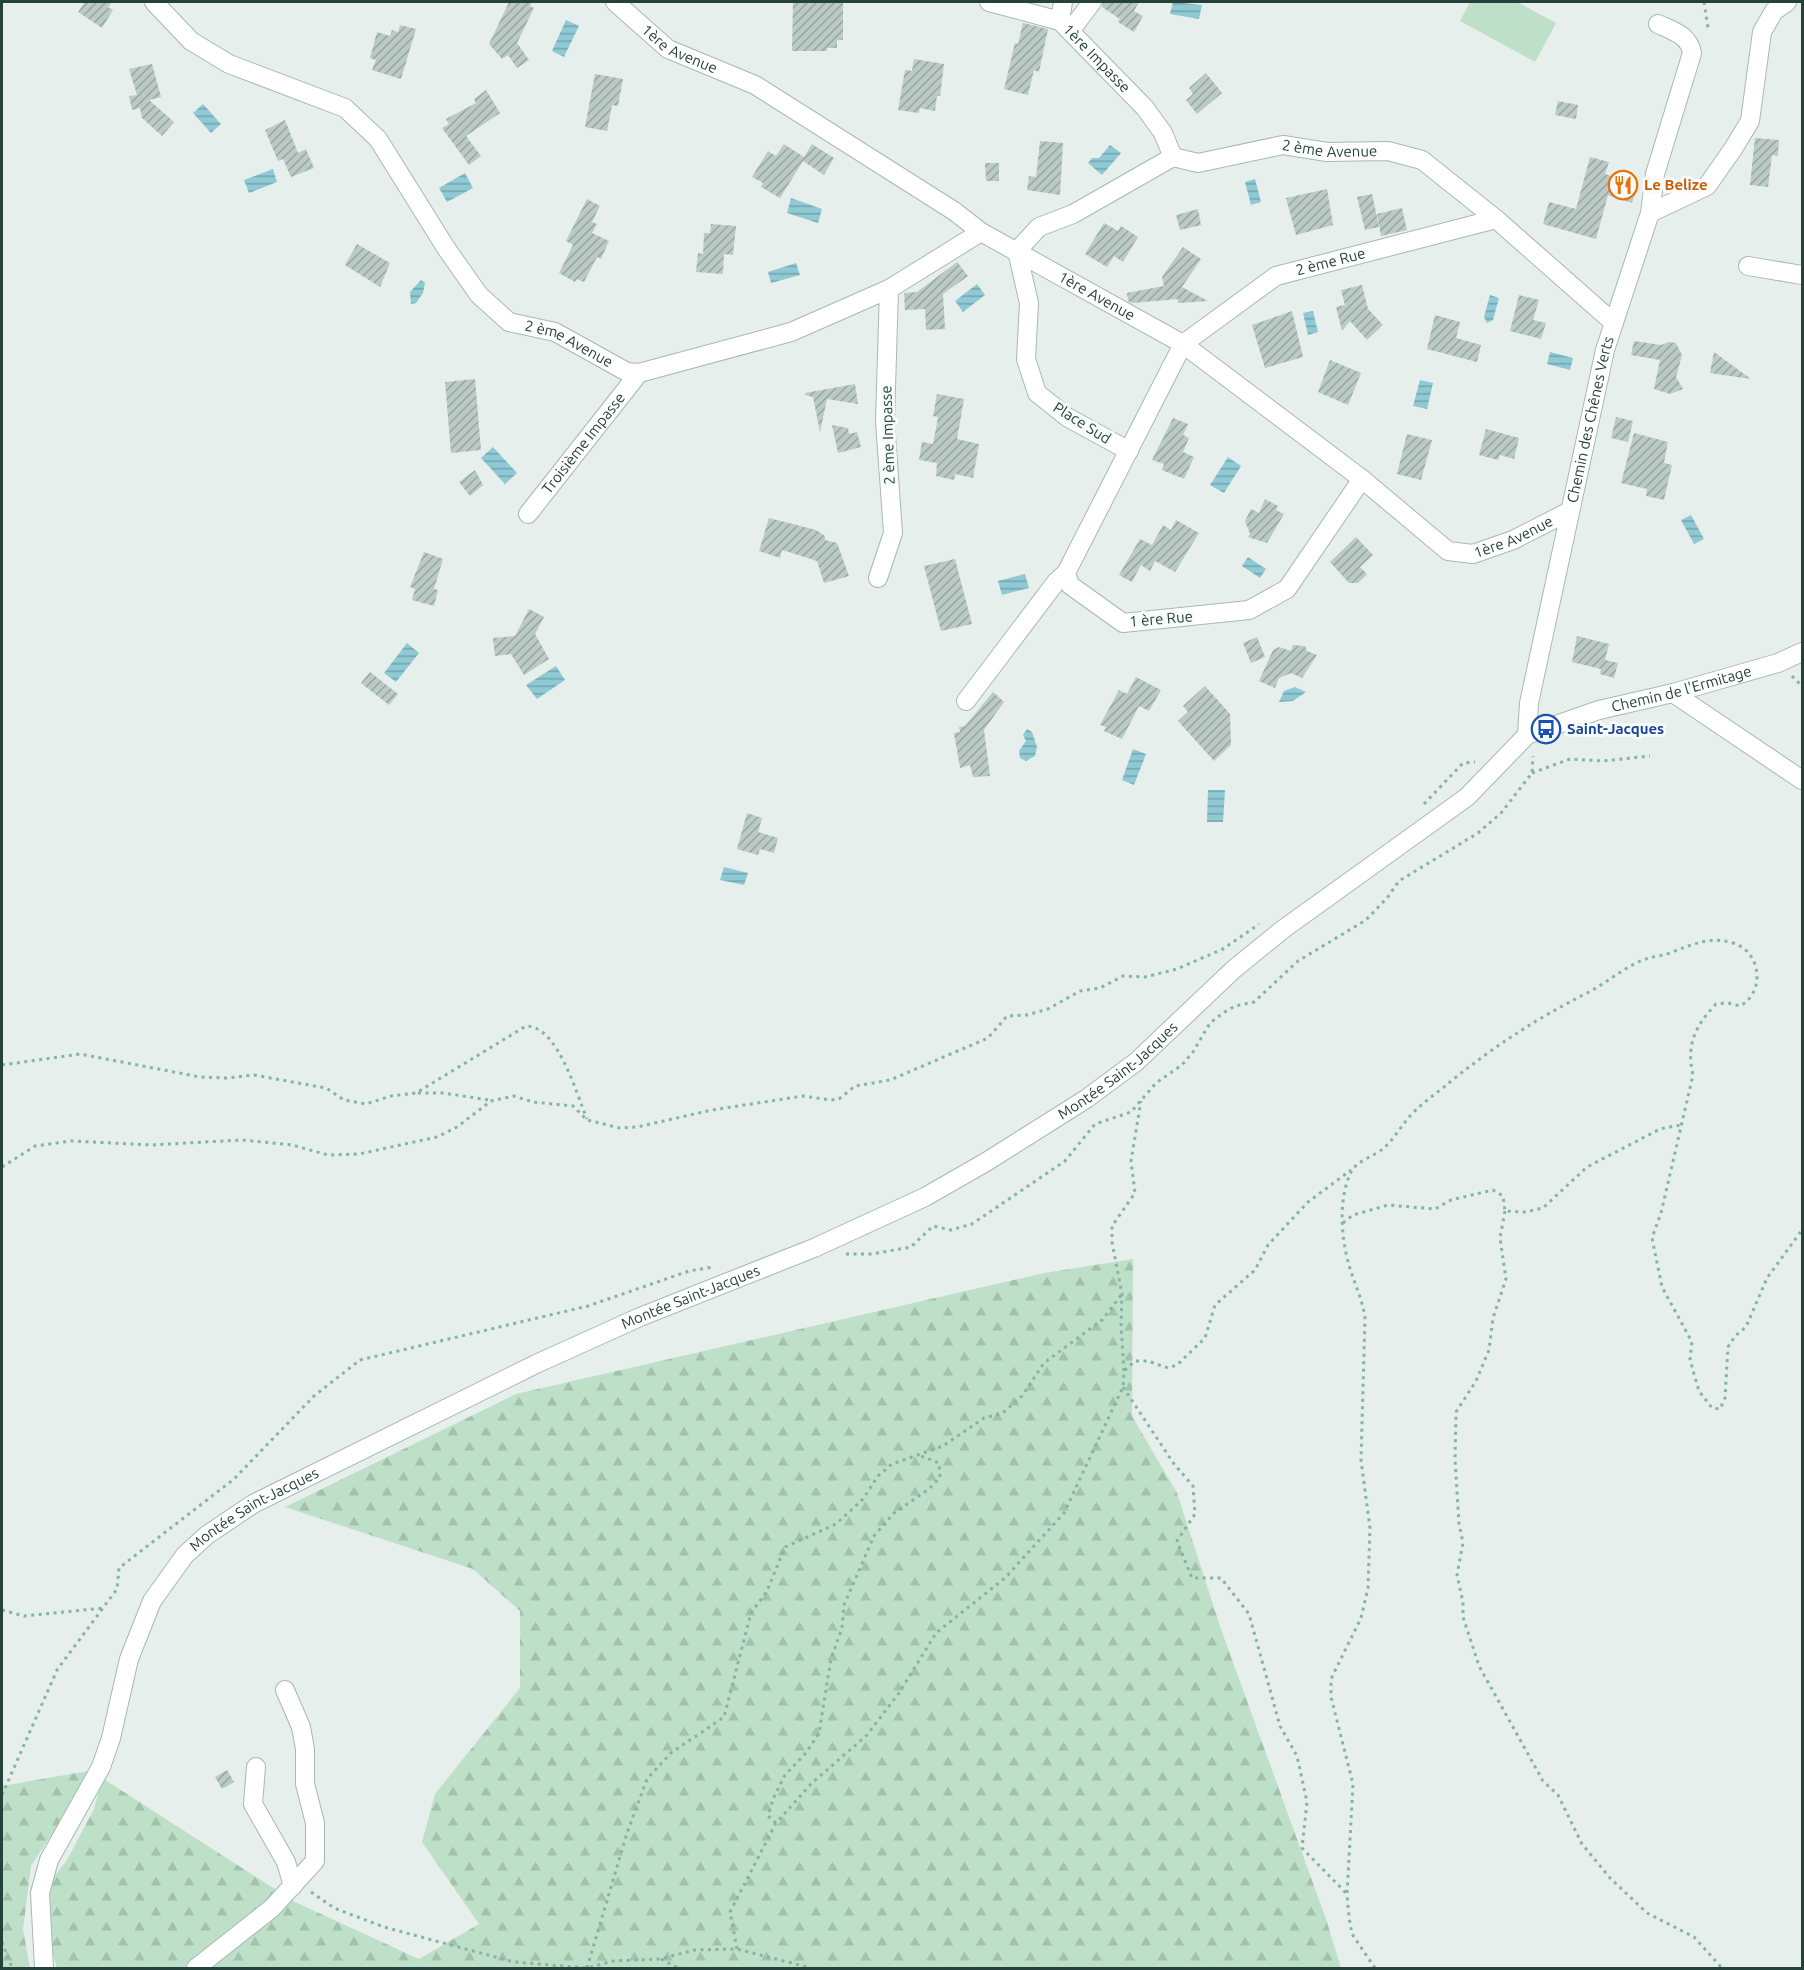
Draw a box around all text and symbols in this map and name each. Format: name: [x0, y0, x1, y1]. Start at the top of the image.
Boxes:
street label: 1ère Avenue: [639, 21, 720, 76]
street label: 1ère Impasse: [1060, 21, 1134, 96]
street label: 2 ème Avenue: [1281, 136, 1377, 160]
restaurant icon: Le Belize: [1607, 169, 1639, 201]
place label: Le Belize: [1644, 176, 1708, 193]
street label: 2 ème Rue: [1294, 244, 1367, 278]
street label: 1ère Avenue: [1056, 268, 1138, 324]
street label: 2 ème Avenue: [523, 317, 616, 370]
street label: Chemin des Chênes Verts: [1563, 334, 1617, 504]
street label: 2 ème Impasse: [877, 385, 898, 485]
street label: Troisième Impasse: [538, 389, 628, 497]
street label: Place Sud: [1050, 398, 1114, 447]
street label: 1ère Avenue: [1471, 512, 1556, 561]
street label: 1 ère Rue: [1128, 607, 1193, 630]
street label: Chemin de l'Ermitage: [1610, 662, 1753, 715]
bus stop icon: Saint-Jacques: [1530, 713, 1562, 745]
place label: Saint-Jacques: [1567, 720, 1664, 737]
street label: Montée Saint-Jacques: [1055, 1018, 1181, 1123]
street label: Montée Saint-Jacques: [618, 1261, 762, 1332]
street label: Montée Saint-Jacques: [186, 1464, 321, 1555]

